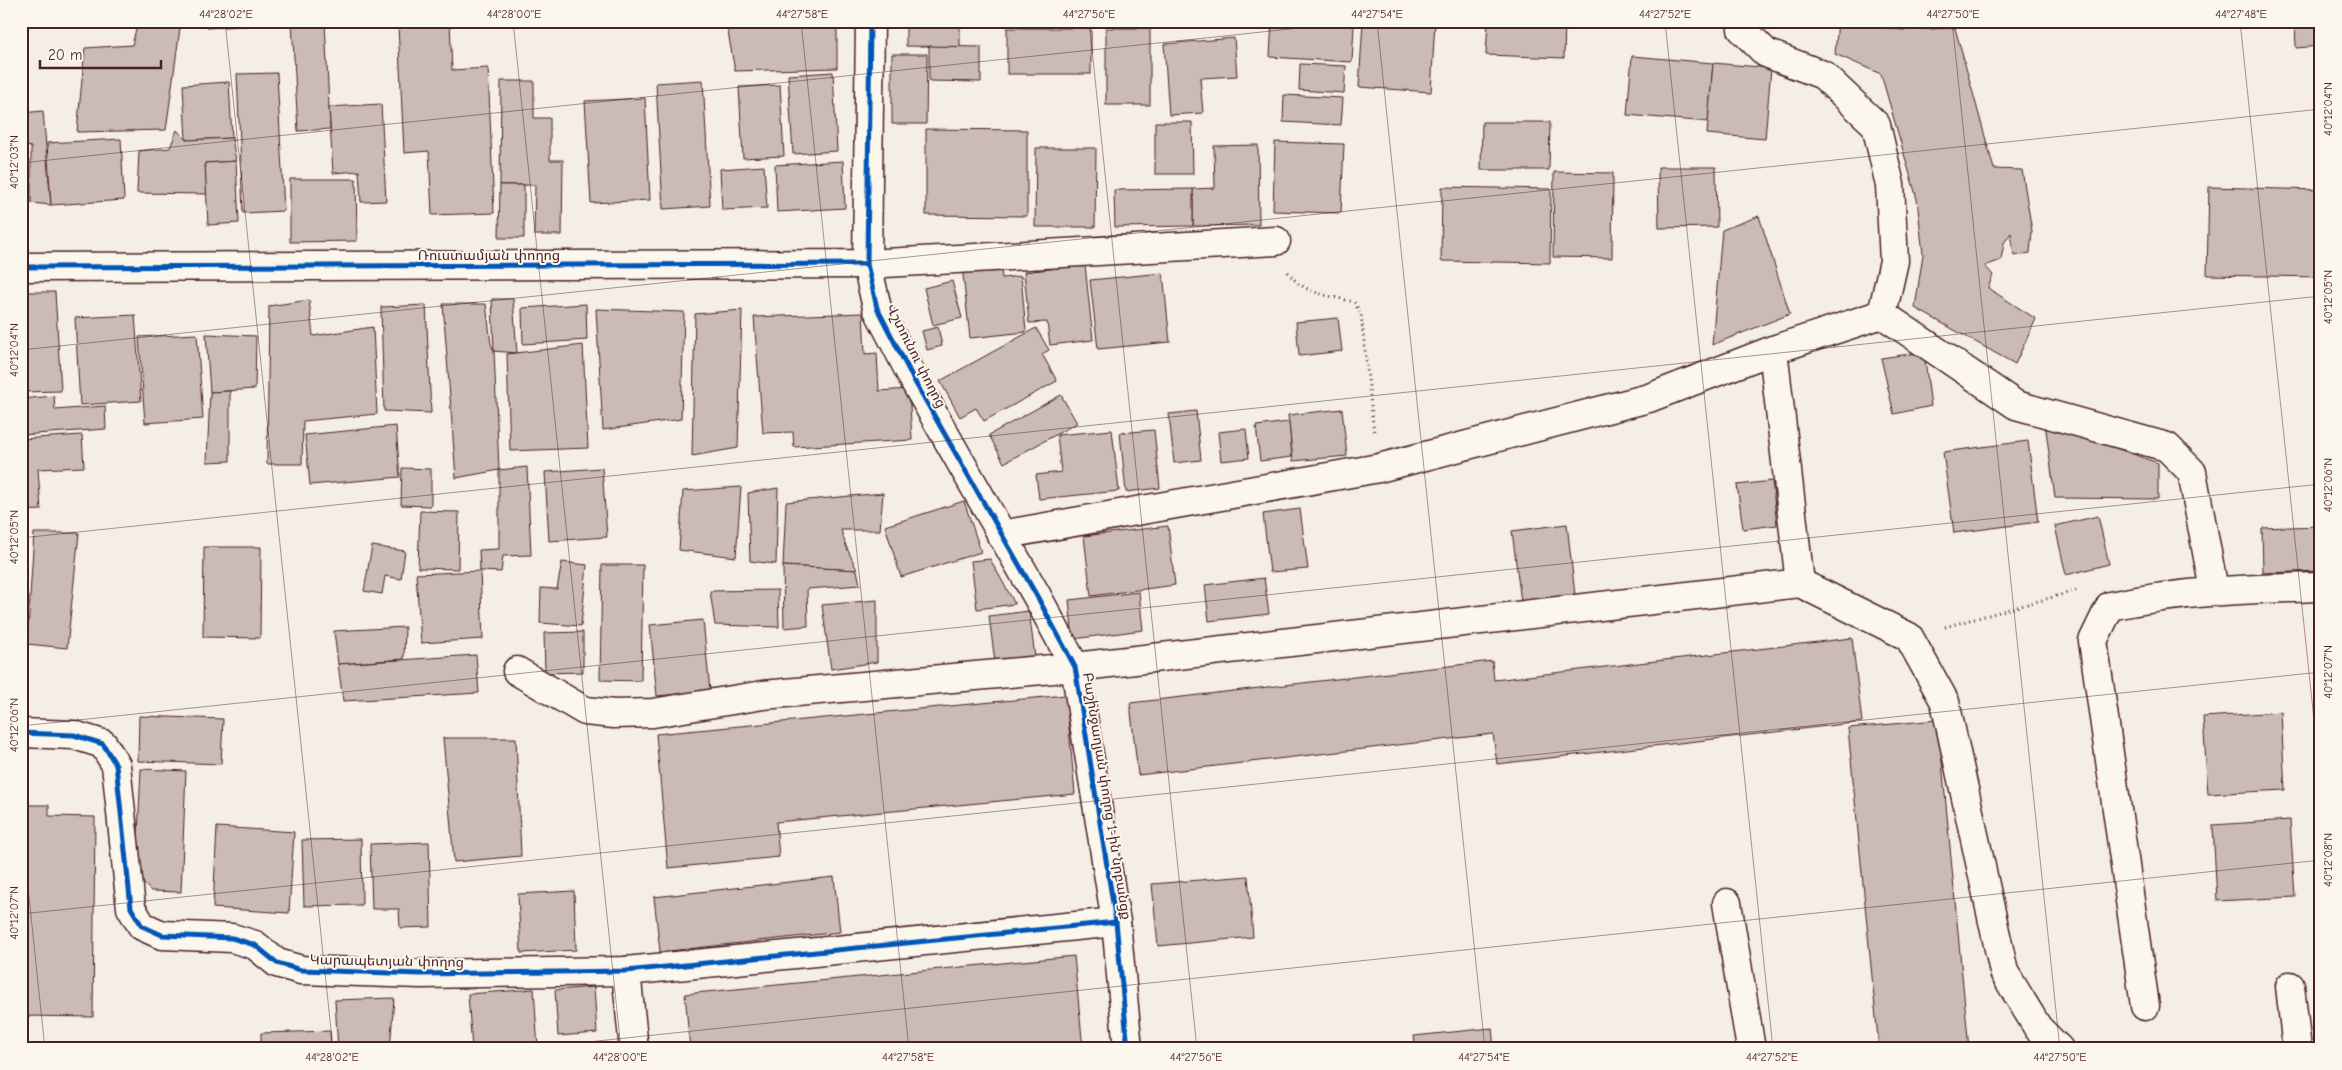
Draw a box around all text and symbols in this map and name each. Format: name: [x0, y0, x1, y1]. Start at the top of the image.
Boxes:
text: 44°28'02"E: [199, 7, 253, 21]
text: 44°28'00"E: [487, 7, 541, 21]
text: 44°27'58"E: [776, 7, 828, 21]
text: 44°27'56"E: [1063, 7, 1115, 21]
text: 44°27'54"E: [1351, 7, 1403, 21]
text: 44°27'52"E: [1639, 7, 1691, 21]
text: 44°27'50"E: [1926, 7, 1980, 21]
text: 44°27'48"E: [2215, 7, 2267, 21]
scale bar: [40, 38, 161, 70]
text: 20 m: [48, 46, 82, 64]
text: 40°12'04"N: [2321, 82, 2335, 136]
text: 40°12'03"N: [7, 135, 21, 189]
street label: Ռուստամյան փողոց: [418, 247, 560, 264]
text: 40°12'05"N: [2321, 270, 2335, 324]
street label: Վշտունու փողոց: [882, 301, 950, 411]
text: 40°12'04"N: [7, 323, 21, 377]
text: 40°12'06"N: [2321, 458, 2335, 512]
text: 40°12'05"N: [7, 510, 21, 564]
text: 40°12'07"N: [2321, 645, 2335, 699]
street label: Բաշինջաղյան փողոց 1-ին նրբանցք: [1079, 671, 1135, 921]
text: 40°12'06"N: [7, 698, 21, 752]
text: 40°12'08"N: [2321, 833, 2335, 887]
text: 40°12'07"N: [7, 886, 21, 940]
street label: Կարապետյան փողոց: [310, 951, 464, 971]
text: 44°28'02"E: [305, 1050, 359, 1064]
text: 44°28'00"E: [593, 1050, 647, 1064]
text: 44°27'58"E: [882, 1050, 934, 1064]
text: 44°27'56"E: [1170, 1050, 1222, 1064]
text: 44°27'54"E: [1458, 1050, 1510, 1064]
text: 44°27'52"E: [1746, 1050, 1798, 1064]
text: 44°27'50"E: [2033, 1050, 2087, 1064]

